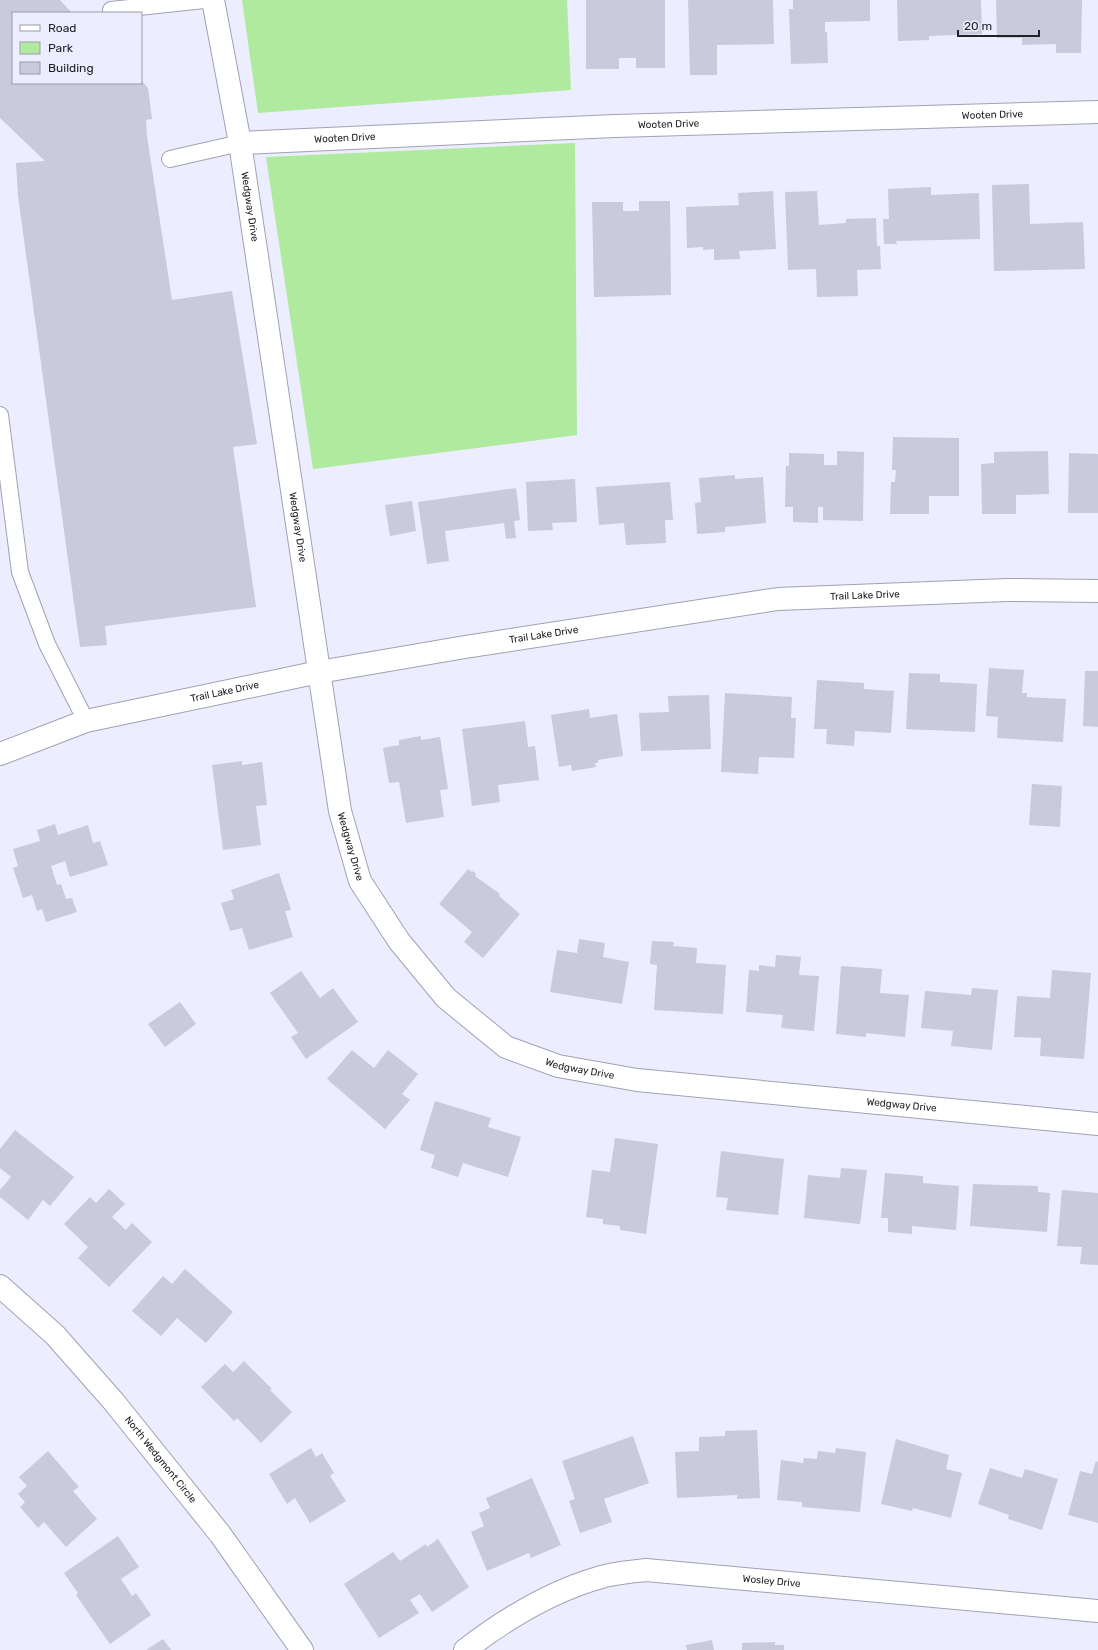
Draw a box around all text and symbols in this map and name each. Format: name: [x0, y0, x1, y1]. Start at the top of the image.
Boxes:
legend: [12, 12, 142, 84]
scale bar: [958, 12, 1039, 38]
text: 20 m: [964, 19, 992, 33]
text: Road: [48, 21, 76, 35]
text: Park: [48, 41, 74, 55]
text: Building: [48, 61, 94, 75]
street label: Wooten Drive: [962, 108, 1024, 122]
street label: Wooten Drive: [638, 118, 700, 131]
street label: Wooten Drive: [314, 131, 376, 146]
street label: Wedgway Drive: [238, 171, 261, 243]
street label: Wedgway Drive: [286, 491, 309, 563]
street label: Trail Lake Drive: [830, 588, 900, 603]
street label: Trail Lake Drive: [508, 624, 580, 646]
street label: Trail Lake Drive: [189, 679, 261, 705]
street label: Wedgway Drive: [335, 811, 366, 883]
street label: Wedgway Drive: [543, 1056, 616, 1082]
street label: Wedgway Drive: [866, 1096, 938, 1115]
street label: North Wedgmont Circle: [122, 1414, 199, 1506]
street label: Wosley Drive: [742, 1573, 802, 1590]

